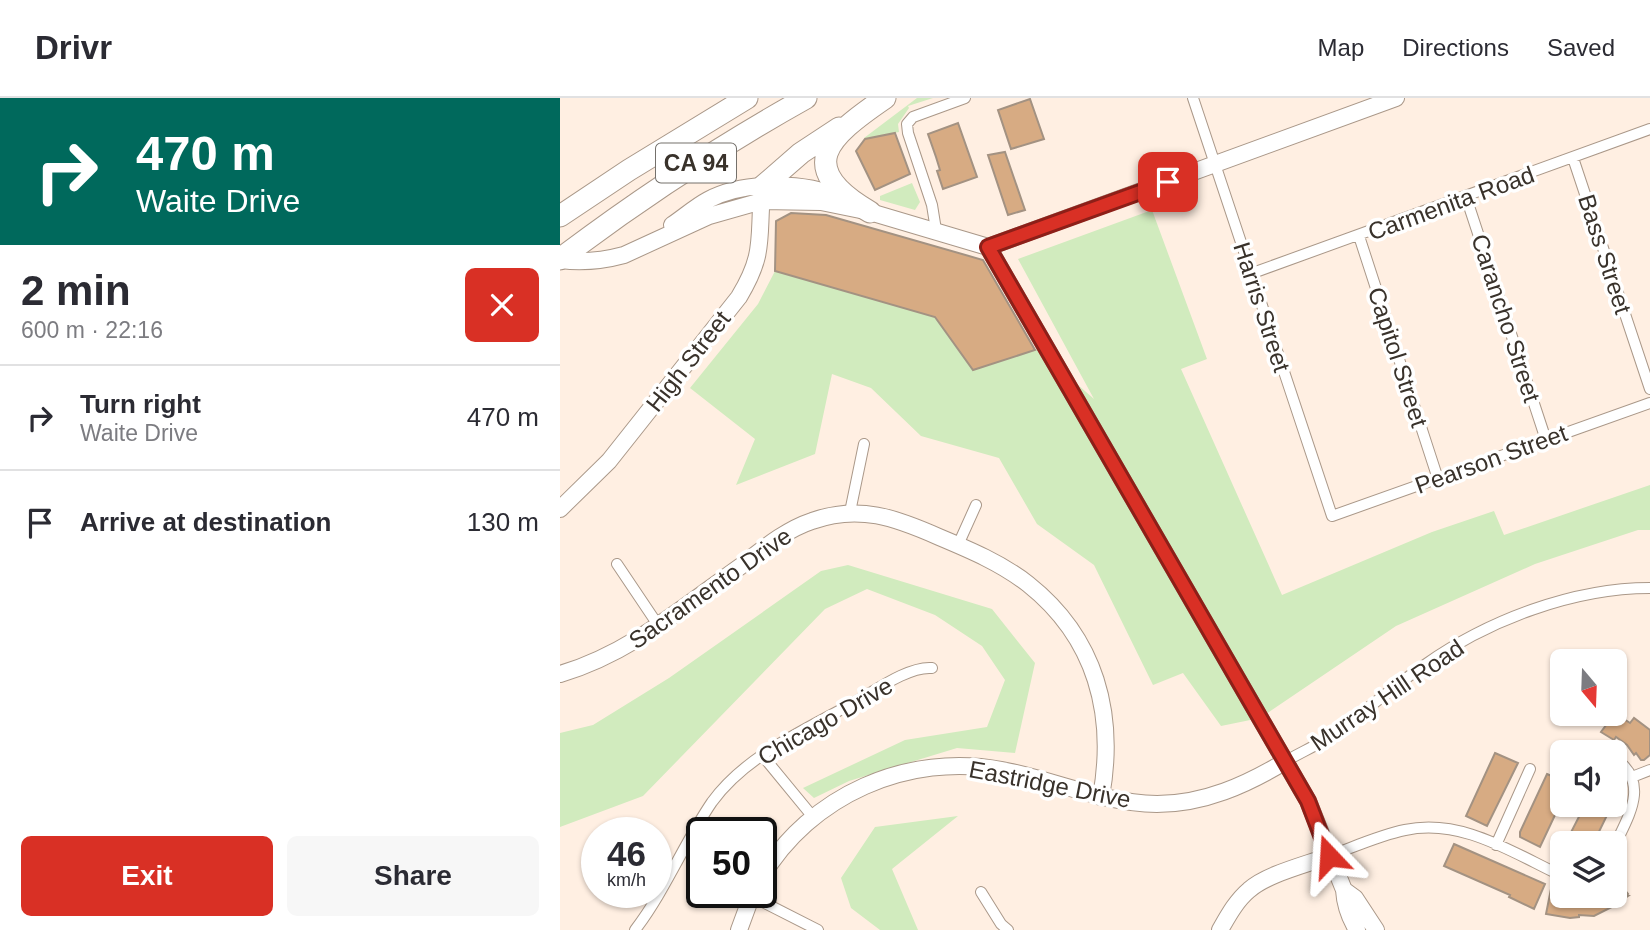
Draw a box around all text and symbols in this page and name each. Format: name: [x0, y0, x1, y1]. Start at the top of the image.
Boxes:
text: Drivr: [35, 29, 112, 66]
text: Map: [1318, 34, 1364, 61]
text: Directions: [1402, 34, 1509, 61]
text: Saved: [1547, 34, 1615, 61]
icon: right: [21, 126, 112, 217]
text: 470 m: [136, 126, 275, 180]
road number: CA 94: [656, 144, 736, 183]
pin: [1138, 152, 1198, 212]
street label: Carmenita Road: [1364, 160, 1538, 246]
icon: arrive: [1149, 163, 1187, 201]
text: Waite Drive: [136, 183, 300, 219]
street label: Bass Street: [1573, 191, 1637, 317]
street label: Carancho Street: [1466, 231, 1546, 406]
street label: Harris Street: [1228, 239, 1296, 376]
text: 2 min: [21, 267, 131, 314]
button: close: [465, 268, 539, 342]
street label: Capitol Street: [1363, 284, 1433, 431]
street label: High Street: [640, 305, 736, 417]
text: 600 m · 22:16: [21, 317, 163, 343]
text: Turn right: [80, 389, 201, 419]
icon: right: [21, 399, 59, 437]
text: 470 m: [467, 402, 539, 432]
street label: Pearson Street: [1411, 419, 1571, 499]
text: Waite Drive: [80, 420, 198, 446]
icon: arrive: [21, 504, 59, 542]
text: Arrive at destination: [80, 507, 331, 537]
text: 130 m: [467, 507, 539, 537]
street label: Sacramento Drive: [624, 522, 796, 654]
street label: Murray Hill Road: [1305, 634, 1469, 756]
north arrow: [1550, 649, 1628, 726]
map controls: [1550, 649, 1627, 908]
street label: Chicago Drive: [753, 672, 897, 770]
button: sound: [1550, 740, 1627, 817]
street label: Eastridge Drive: [967, 755, 1133, 813]
speed limit sign: 50: [686, 817, 777, 908]
position arrow: [1292, 819, 1366, 893]
button: layers: [1550, 831, 1627, 908]
text: 46: [607, 834, 646, 873]
button: Exit: [21, 836, 273, 916]
button: Share: [287, 836, 539, 916]
text: km/h: [607, 870, 646, 890]

